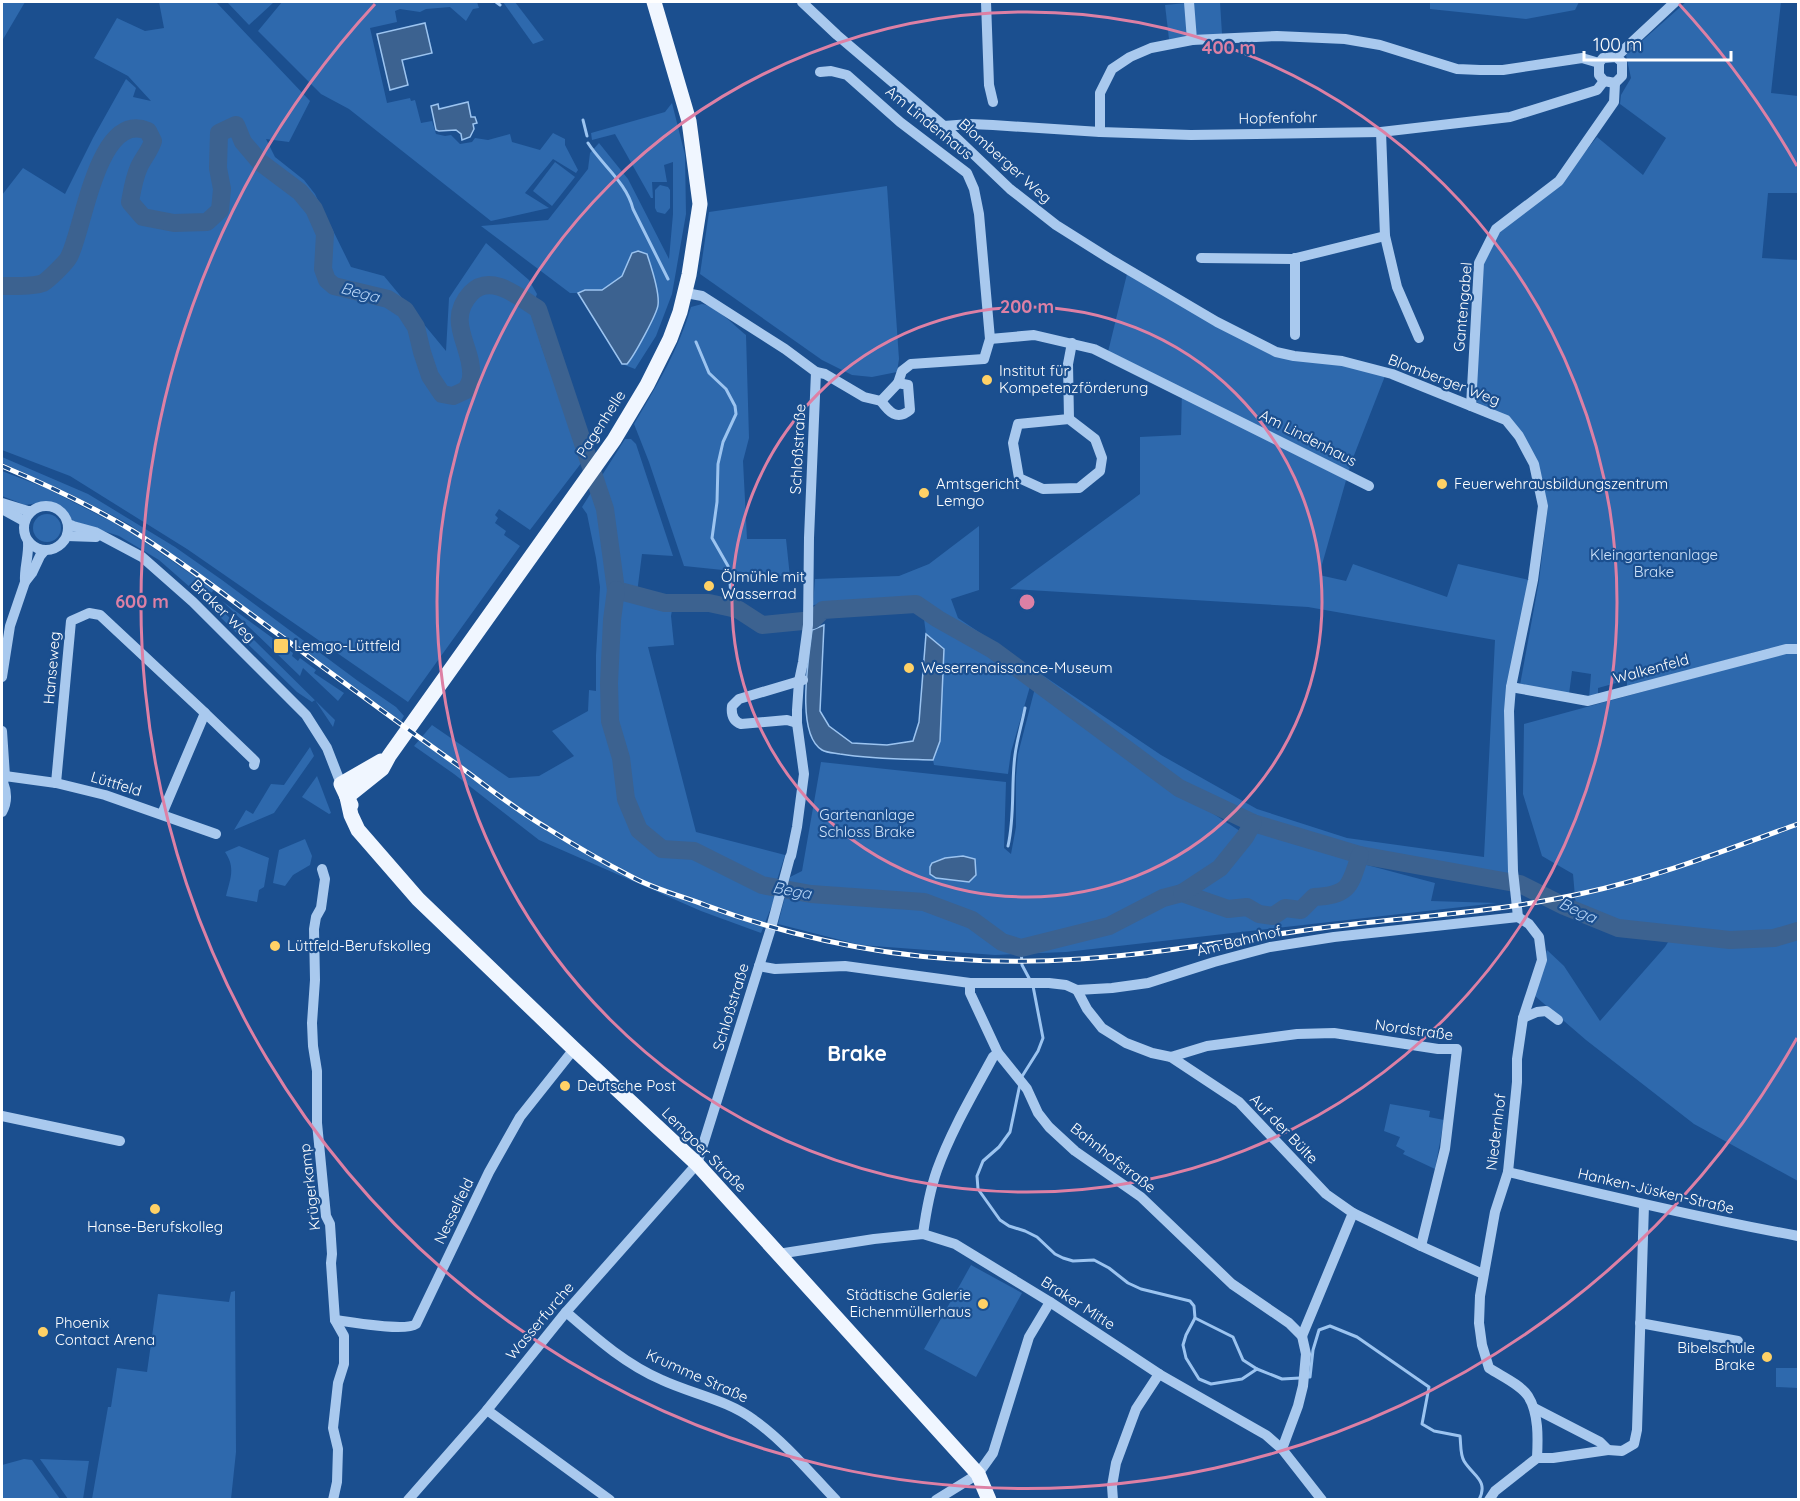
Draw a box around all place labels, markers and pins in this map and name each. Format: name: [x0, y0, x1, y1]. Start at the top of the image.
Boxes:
place label: Institut für Kompetenzförderung: [999, 361, 1148, 397]
marker: Institut für Kompetenzförderung: [980, 373, 994, 387]
place label: Amtsgericht Lemgo: [936, 474, 1020, 510]
place label: Feuerwehrausbildungszentrum: [1454, 474, 1668, 493]
marker: Feuerwehrausbildungszentrum: [1435, 477, 1449, 491]
marker: Amtsgericht Lemgo: [917, 486, 931, 500]
place label: Ölmühle mit Wasserrad: [721, 567, 805, 603]
marker: Ölmühle mit Wasserrad: [702, 579, 716, 593]
centre of rings: [1017, 592, 1037, 612]
place label: Lemgo-Lüttfeld: [294, 636, 400, 655]
marker: Lemgo-Lüttfeld: [272, 637, 290, 655]
place label: Weserrenaissance-Museum: [921, 658, 1113, 677]
marker: Weserrenaissance-Museum: [902, 661, 916, 675]
place label: Lüttfeld-Berufskolleg: [287, 936, 431, 955]
marker: Lüttfeld-Berufskolleg: [268, 939, 282, 953]
place label: Deutsche Post: [577, 1076, 676, 1095]
marker: Deutsche Post: [558, 1079, 572, 1093]
marker: Hanse-Berufskolleg: [148, 1202, 162, 1216]
place label: Hanse-Berufskolleg: [87, 1217, 223, 1236]
place label: Städtische Galerie Eichenmüllerhaus: [846, 1285, 971, 1321]
marker: Städtische Galerie Eichenmüllerhaus: [976, 1297, 990, 1311]
place label: Phoenix Contact Arena: [55, 1313, 155, 1349]
marker: Phoenix Contact Arena: [36, 1325, 50, 1339]
place label: Bibelschule Brake: [1677, 1338, 1755, 1374]
marker: Bibelschule Brake: [1760, 1350, 1774, 1364]

